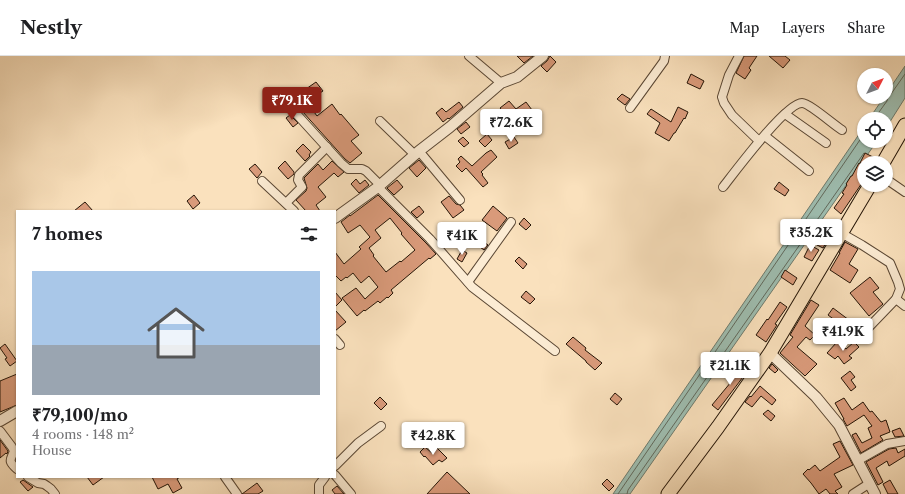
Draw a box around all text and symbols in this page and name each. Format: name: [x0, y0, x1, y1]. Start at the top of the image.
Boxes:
text: Nestly: [20, 16, 82, 39]
text: Map: [729, 19, 759, 37]
text: Layers: [781, 19, 825, 37]
text: Share: [847, 19, 885, 37]
north arrow: [857, 68, 893, 104]
map controls: [857, 68, 893, 192]
pin: ₹79.1K: [259, 87, 325, 121]
text: ₹79.1K: [271, 92, 313, 108]
pin: ₹72.6K: [478, 109, 544, 143]
button: locate: [857, 112, 893, 148]
text: ₹72.6K: [489, 114, 533, 130]
button: layers: [857, 156, 893, 192]
pin: ₹35.2K: [778, 219, 844, 253]
pin: ₹41K: [438, 222, 486, 256]
icon: filters: [298, 223, 320, 245]
text: 7 homes: [32, 224, 103, 244]
text: ₹35.2K: [789, 224, 833, 240]
text: ₹41K: [446, 227, 478, 243]
icon: home: [140, 297, 212, 369]
pin: ₹41.9K: [810, 318, 876, 352]
text: ₹41.9K: [822, 323, 864, 339]
pin: ₹21.1K: [697, 352, 763, 386]
text: ₹21.1K: [710, 357, 750, 373]
text: ₹79,100/mo: [32, 405, 128, 425]
pin: ₹42.8K: [400, 422, 466, 456]
text: 4 rooms · 148 m²: [32, 426, 134, 442]
text: ₹42.8K: [411, 427, 455, 443]
text: House: [32, 442, 72, 458]

